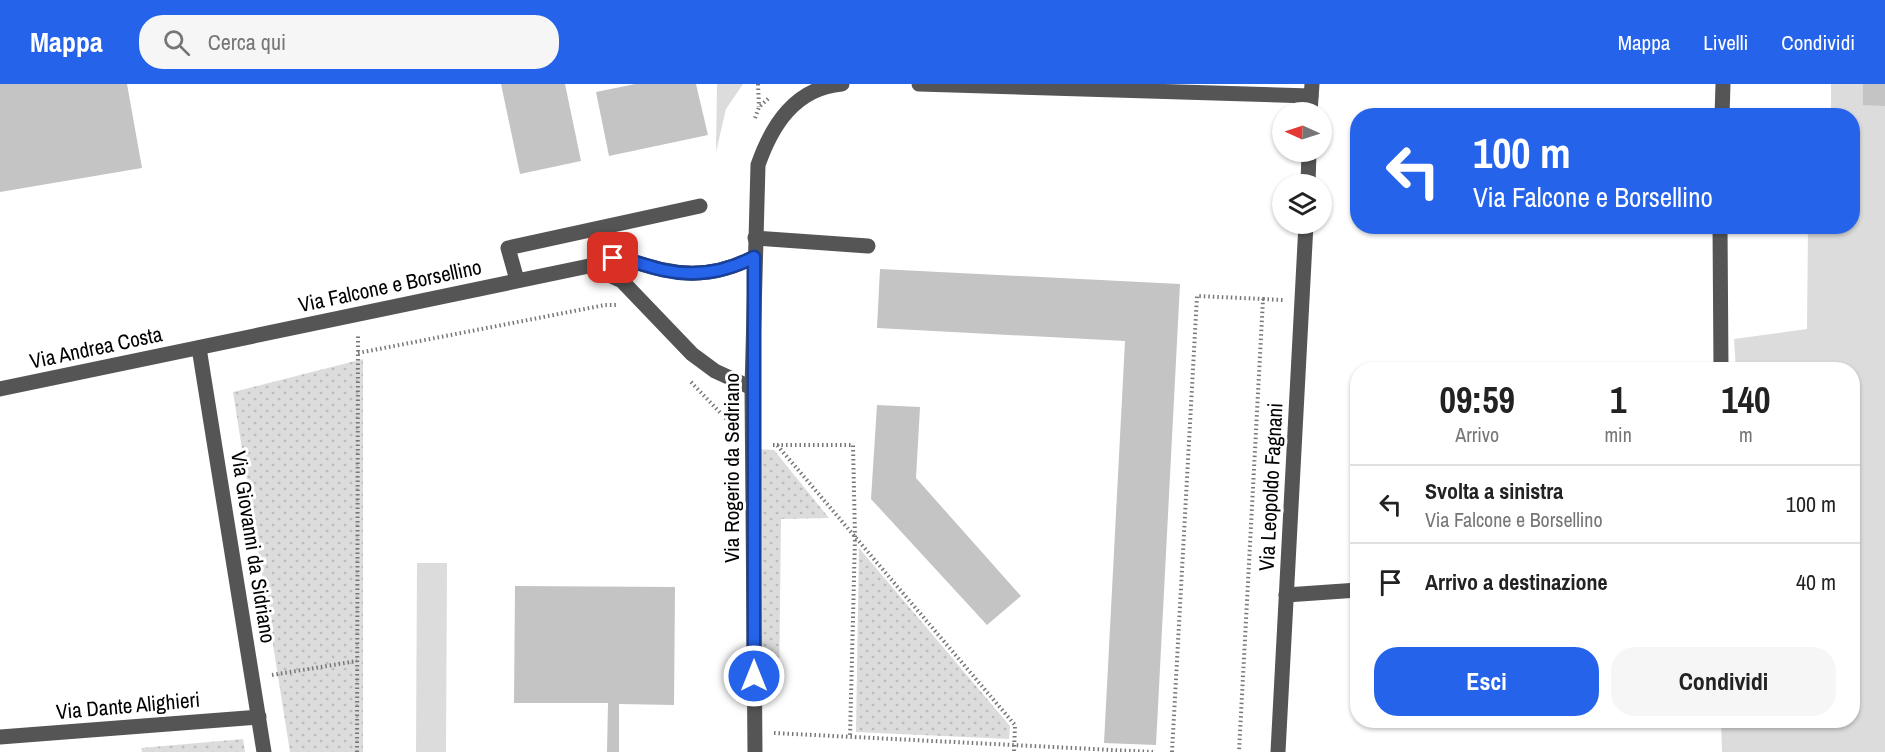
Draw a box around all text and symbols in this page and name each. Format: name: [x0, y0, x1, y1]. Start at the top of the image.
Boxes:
search box: [139, 15, 559, 69]
text: Mappa: [30, 23, 103, 61]
icon: search: [160, 26, 193, 59]
text: Cerca qui: [208, 27, 286, 57]
text: Mappa: [1618, 28, 1670, 57]
text: Livelli: [1703, 28, 1748, 57]
text: Condividi: [1781, 28, 1855, 57]
north arrow: [1272, 102, 1332, 162]
map controls: [1272, 102, 1332, 234]
text: 100 m: [1473, 125, 1571, 181]
icon: left: [1374, 132, 1452, 210]
button: layers: [1272, 174, 1332, 234]
text: Via Falcone e Borsellino: [1473, 179, 1713, 215]
pin: [587, 232, 638, 283]
icon: arrive: [596, 241, 629, 274]
street label: Via Falcone e Borsellino: [296, 252, 484, 319]
street label: Via Andrea Costa: [27, 319, 165, 376]
street label: Via Rogerio da Sedriano: [717, 373, 746, 563]
text: 09:59: [1439, 376, 1515, 424]
text: 1: [1610, 376, 1626, 424]
text: 140: [1721, 376, 1771, 424]
street label: Via Leopoldo Fagnani: [1252, 402, 1289, 572]
text: Arrivo: [1455, 421, 1499, 448]
text: min: [1604, 421, 1632, 448]
text: m: [1739, 421, 1753, 448]
street label: Via Giovanni da Sidriano: [224, 449, 283, 645]
text: Svolta a sinistra: [1425, 476, 1563, 506]
icon: left: [1374, 488, 1407, 521]
text: 100 m: [1786, 489, 1836, 519]
text: Via Falcone e Borsellino: [1425, 506, 1603, 533]
icon: arrive: [1374, 566, 1407, 599]
text: Arrivo a destinazione: [1425, 567, 1607, 597]
text: 40 m: [1796, 567, 1836, 597]
position arrow: [722, 644, 786, 708]
button: Esci: [1374, 647, 1599, 716]
button: Condividi: [1611, 647, 1836, 716]
street label: Via Dante Alighieri: [55, 685, 201, 726]

